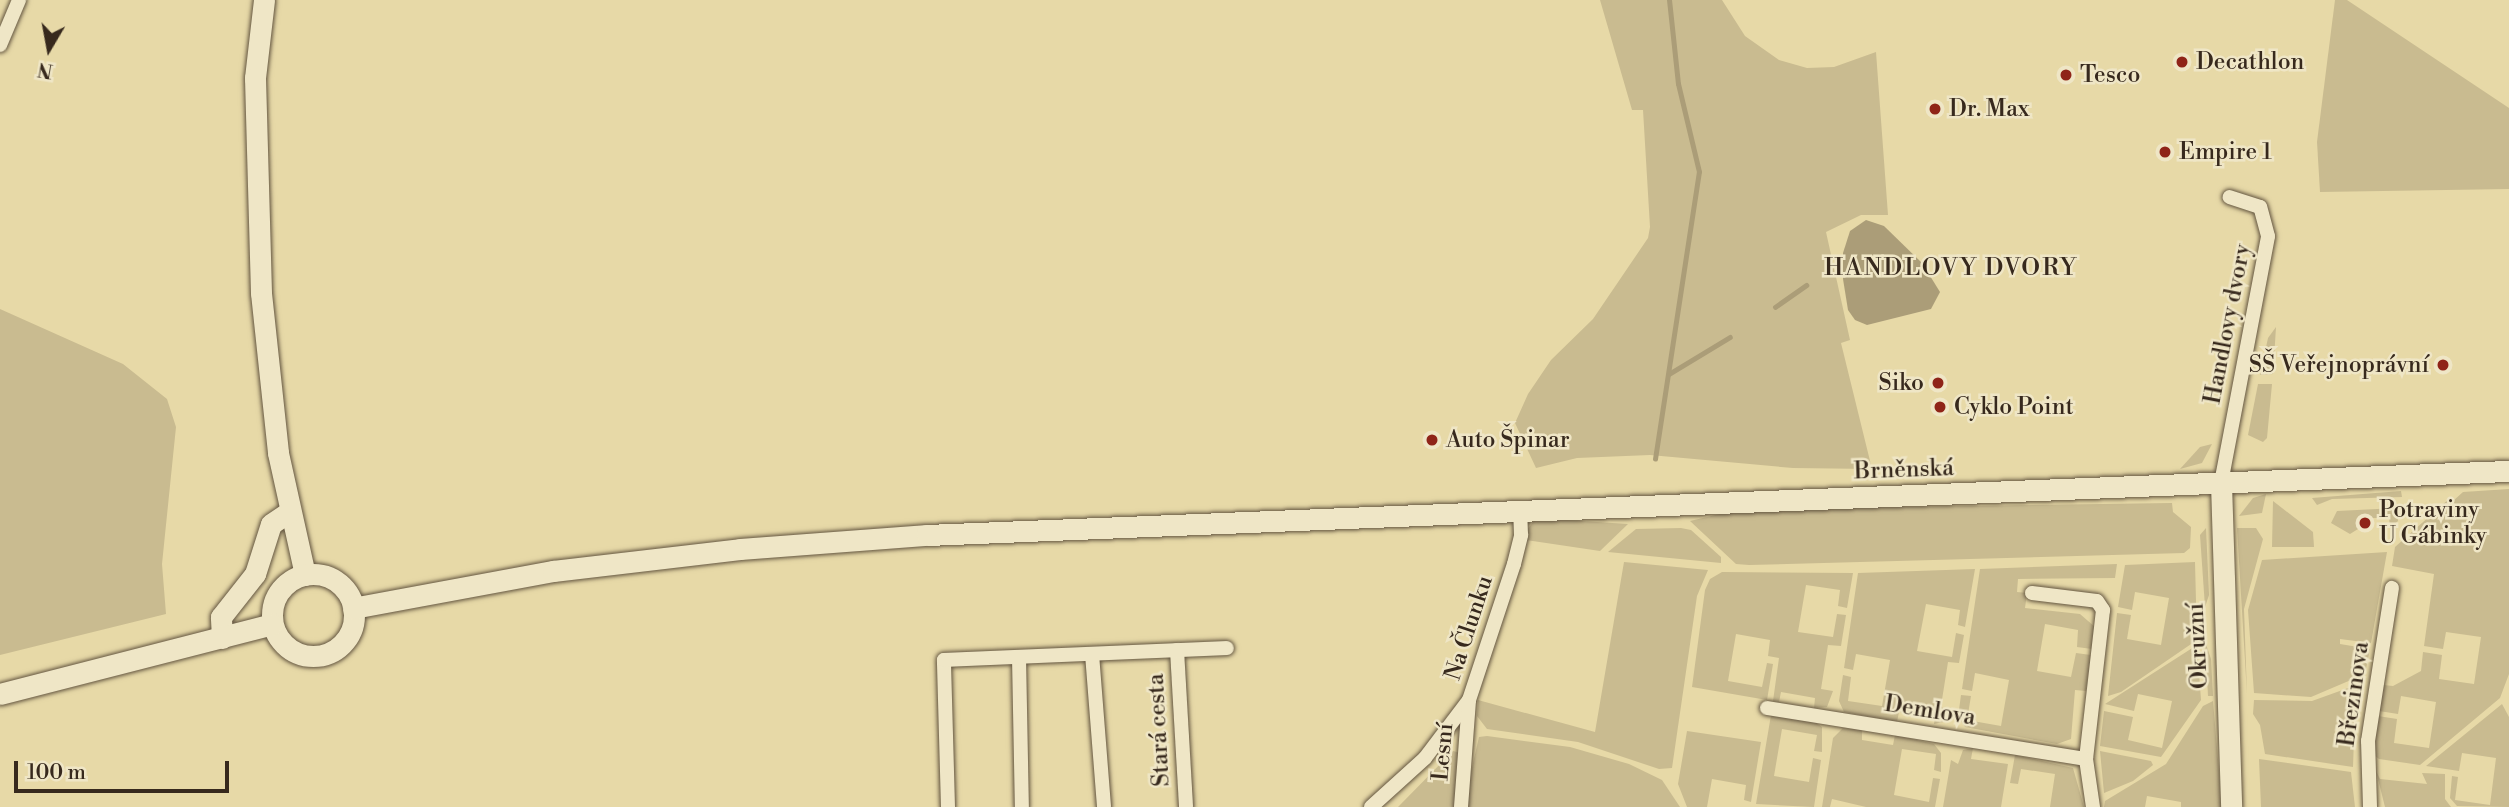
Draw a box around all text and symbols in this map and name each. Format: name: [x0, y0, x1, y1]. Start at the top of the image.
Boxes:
north arrow: [14, 14, 84, 84]
place label: Decathlon: [2196, 48, 2304, 76]
marker: Decathlon: [2174, 54, 2190, 70]
text: N: [36, 57, 55, 83]
place label: Tesco: [2080, 61, 2140, 89]
marker: Tesco: [2058, 67, 2074, 83]
place label: Dr. Max: [1949, 95, 2029, 123]
marker: Dr. Max: [1927, 101, 1943, 117]
place label: Empire 1: [2179, 138, 2272, 166]
marker: Empire 1: [2157, 144, 2173, 160]
street label: Handlovy dvory: [2199, 242, 2257, 406]
district label: HANDLOVY DVORY: [1826, 255, 2076, 283]
place label: SŠ Veřejnoprávní: [2249, 351, 2429, 379]
marker: SŠ Veřejnoprávní: [2435, 357, 2451, 373]
place label: Siko: [1879, 369, 1924, 397]
marker: Siko: [1930, 375, 1946, 391]
place label: Cyklo Point: [1954, 393, 2074, 421]
marker: Cyklo Point: [1932, 399, 1948, 415]
place label: Auto Špinar: [1446, 426, 1570, 454]
marker: Auto Špinar: [1424, 432, 1440, 448]
street label: Brněnská: [1854, 454, 1954, 486]
place label: Potraviny U Gábinky: [2379, 496, 2487, 550]
marker: Potraviny U Gábinky: [2357, 515, 2373, 531]
street label: Na Člunku: [1439, 572, 1499, 684]
street label: Okružní: [2182, 602, 2214, 690]
street label: Březinova: [2333, 640, 2375, 748]
street label: Stará cesta: [1142, 673, 1176, 787]
street label: Demlova: [1882, 690, 1978, 732]
street label: Lesní: [1427, 722, 1459, 782]
scale bar: [18, 748, 233, 792]
text: 100 m: [27, 760, 86, 786]

